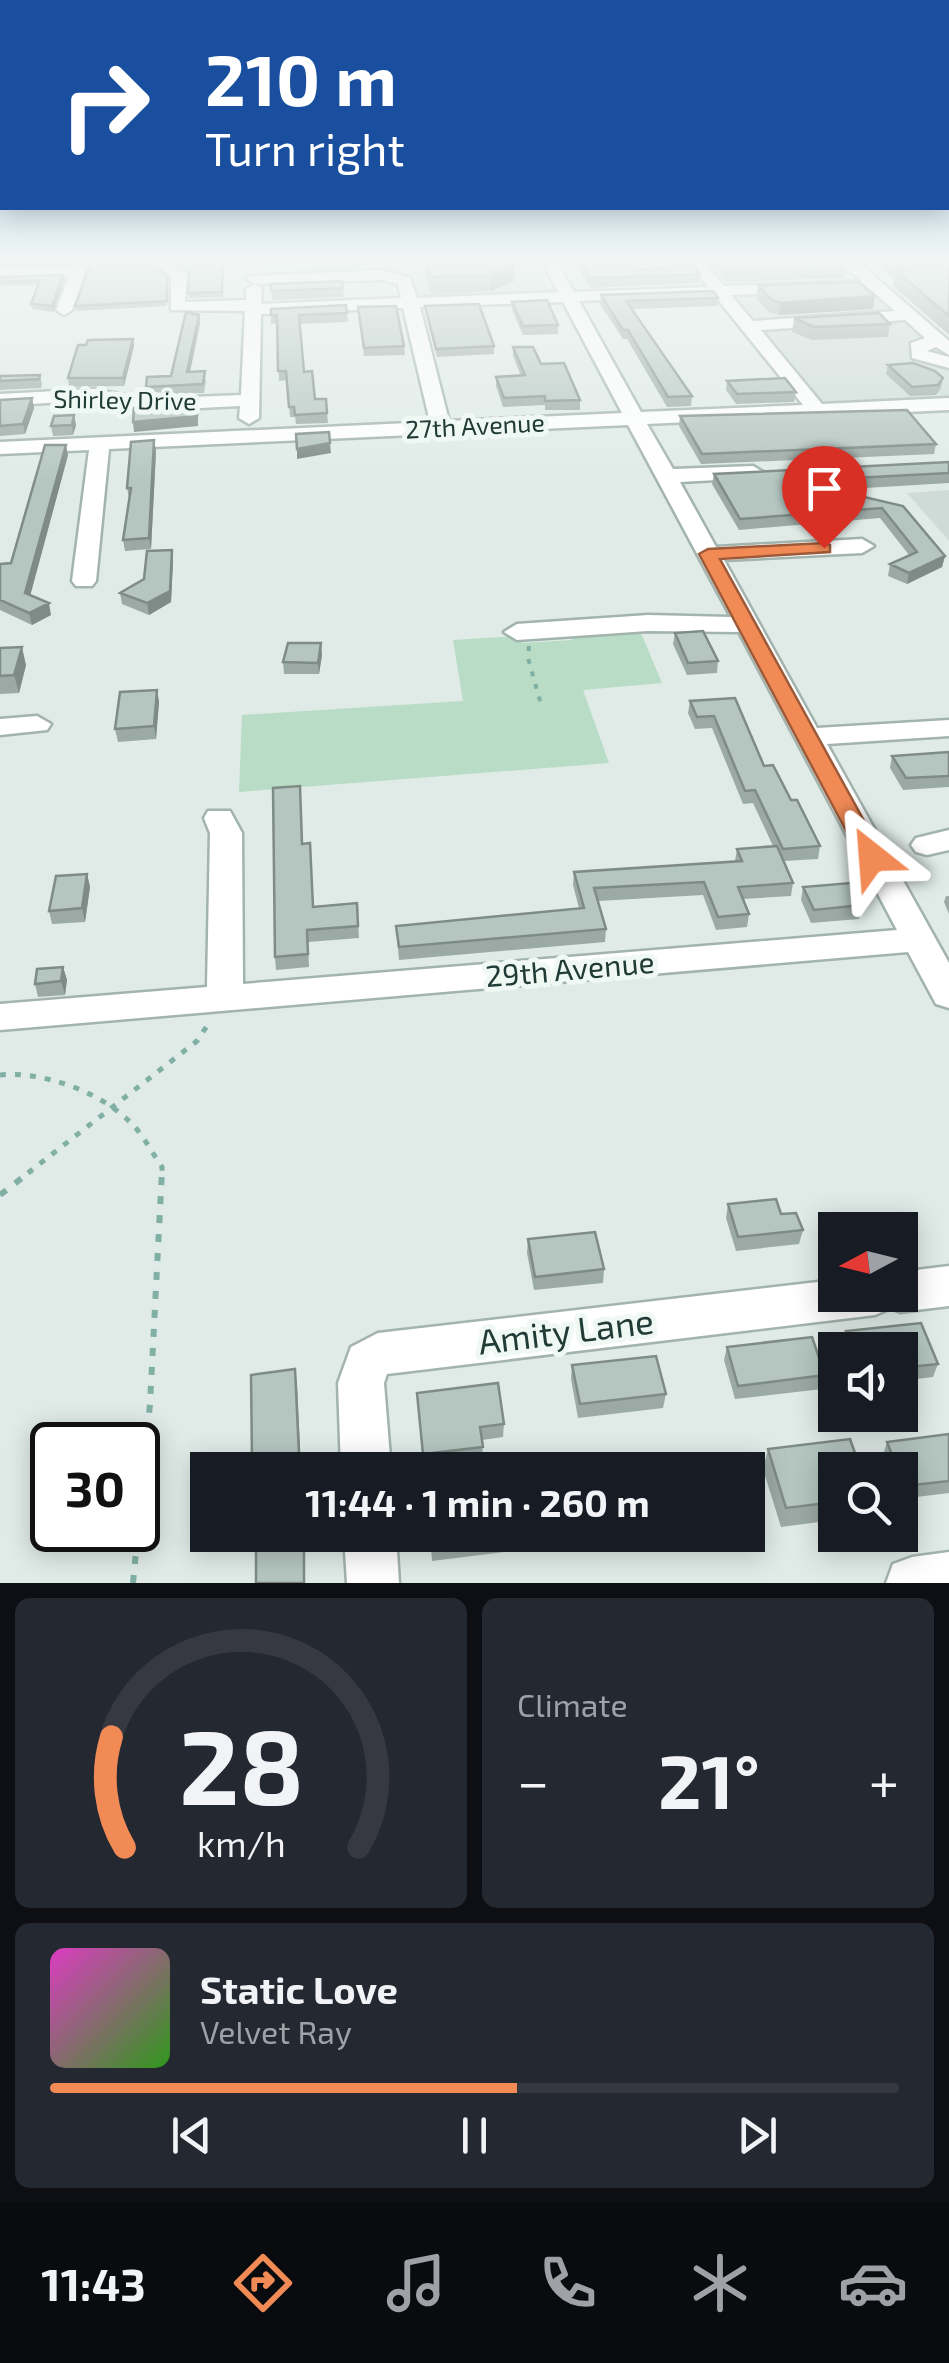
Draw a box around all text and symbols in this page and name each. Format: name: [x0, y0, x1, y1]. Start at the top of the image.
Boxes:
text: 210 m: [205, 36, 397, 120]
icon: right: [40, 40, 170, 170]
text: Turn right: [205, 121, 405, 175]
street label: Shirley Drive: [53, 383, 197, 415]
street label: 27th Avenue: [404, 406, 545, 444]
pin: [782, 446, 867, 549]
icon: arrive: [797, 461, 852, 516]
position arrow: [820, 805, 924, 909]
street label: 29th Avenue: [484, 943, 656, 993]
north arrow: [818, 1212, 918, 1312]
map controls: [818, 1212, 918, 1552]
street label: Amity Lane: [476, 1298, 656, 1362]
button: sound: [818, 1332, 918, 1432]
speed limit sign: 30: [30, 1422, 160, 1552]
button: search: [818, 1452, 918, 1552]
text: 11:44 · 1 min · 260 m: [305, 1479, 650, 1525]
text: Climate: [517, 1685, 628, 1723]
text: 28: [178, 1701, 304, 1826]
text: 21°: [658, 1734, 760, 1824]
text: −: [517, 1747, 549, 1813]
text: +: [869, 1747, 899, 1813]
text: km/h: [197, 1821, 285, 1864]
text: Static Love: [200, 1966, 398, 2012]
text: Velvet Ray: [200, 2012, 352, 2050]
icon: previous: [164, 2108, 219, 2163]
icon: pause: [447, 2108, 502, 2163]
icon: next: [730, 2108, 785, 2163]
icon: directions: [228, 2248, 298, 2318]
icon: music: [381, 2248, 451, 2318]
icon: phone: [533, 2248, 603, 2318]
icon: climate: [685, 2248, 755, 2318]
icon: car: [838, 2248, 908, 2318]
text: 11:43: [41, 2256, 146, 2310]

